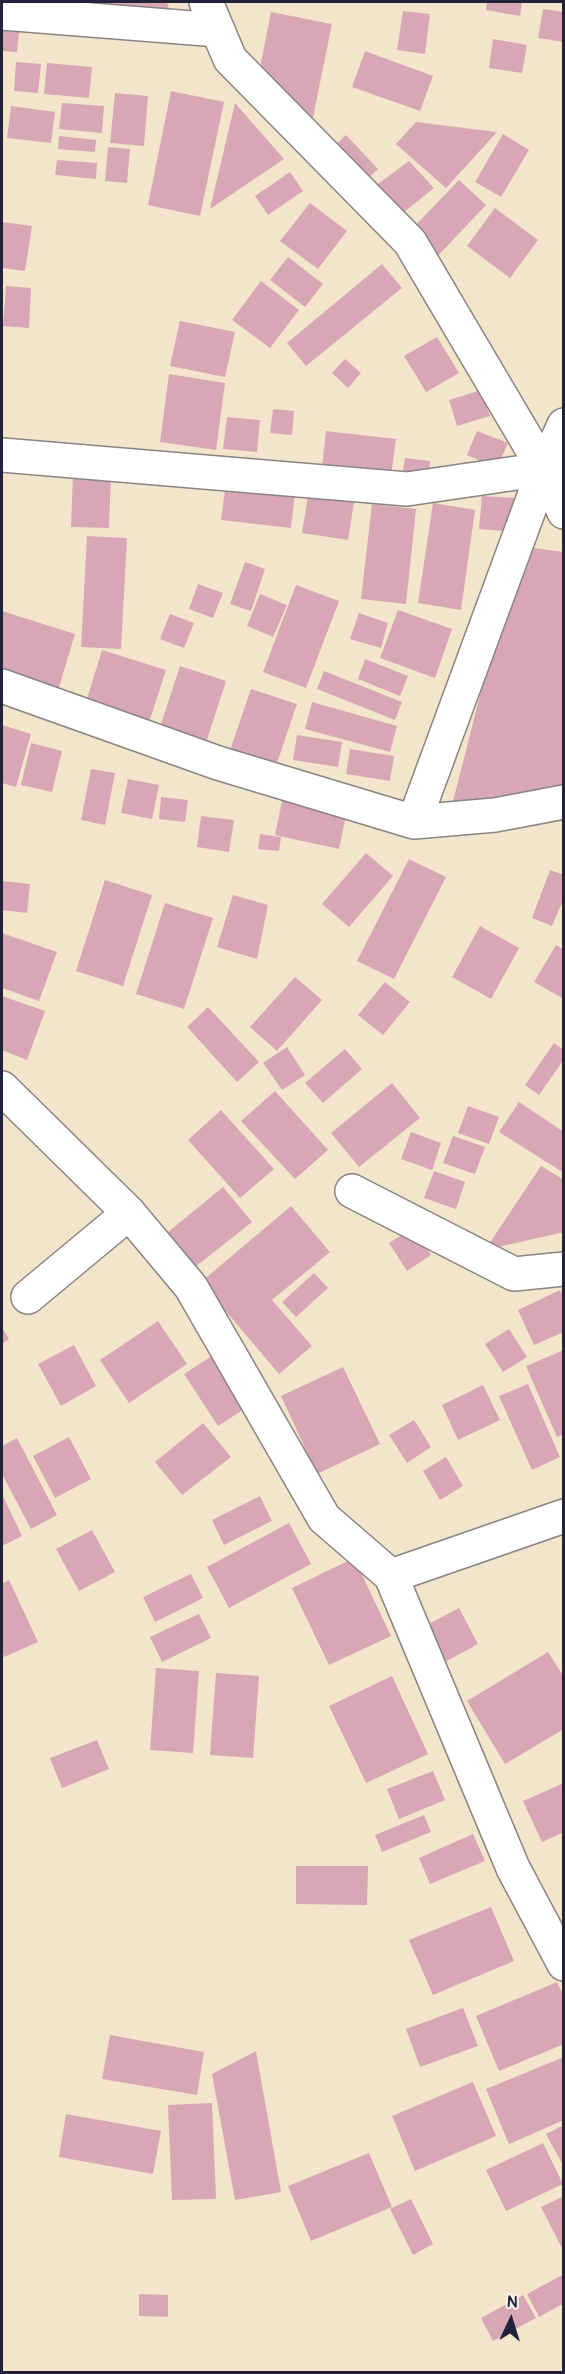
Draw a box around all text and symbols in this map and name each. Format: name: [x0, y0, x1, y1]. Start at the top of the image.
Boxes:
north arrow: [481, 2290, 541, 2350]
text: N: [506, 2292, 518, 2312]

